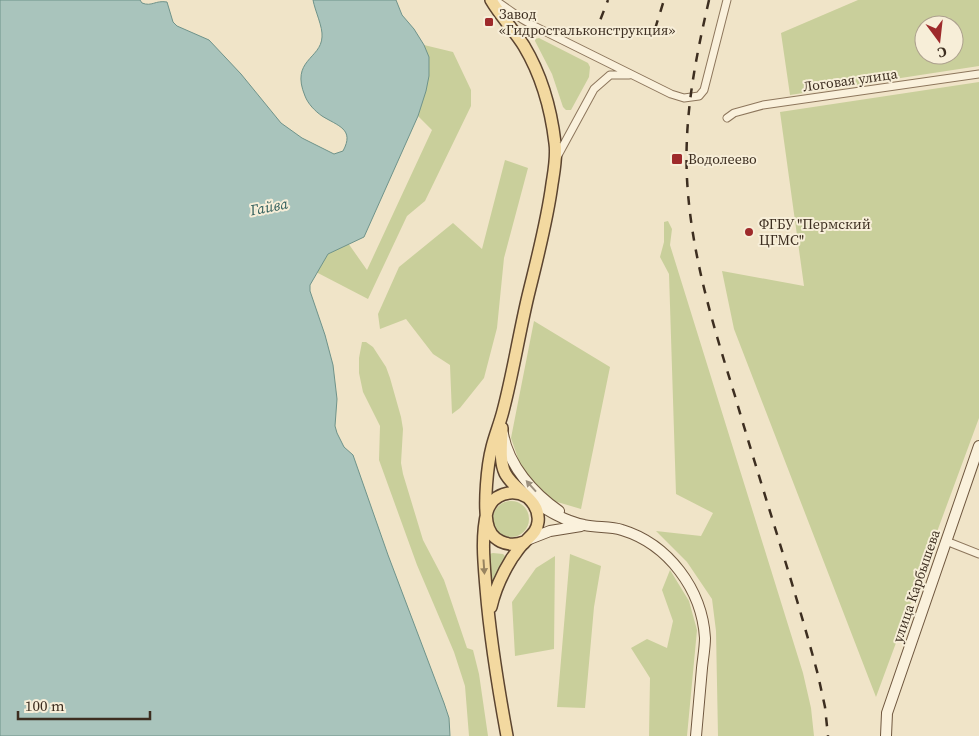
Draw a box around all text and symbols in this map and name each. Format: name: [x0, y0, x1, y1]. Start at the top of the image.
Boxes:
place label: Завод «Гидростальконструкция»: [499, 4, 675, 40]
north arrow: [914, 15, 964, 65]
marker: Завод «Гидростальконструкция»: [483, 16, 495, 28]
text: С: [935, 42, 949, 63]
street label: Логовая улица: [801, 63, 900, 97]
place label: Водолеево: [688, 149, 757, 169]
marker: Водолеево: [670, 152, 684, 166]
water label: Гайва: [247, 193, 290, 221]
place label: ФГБУ "Пермский ЦГМС": [759, 214, 871, 250]
marker: ФГБУ "Пермский ЦГМС": [743, 226, 755, 238]
one-way arrow: [525, 481, 537, 493]
street label: улица Карбышева: [887, 526, 945, 645]
one-way arrow: [480, 559, 488, 575]
scale bar: [18, 688, 150, 720]
text: 100 m: [25, 695, 65, 716]

